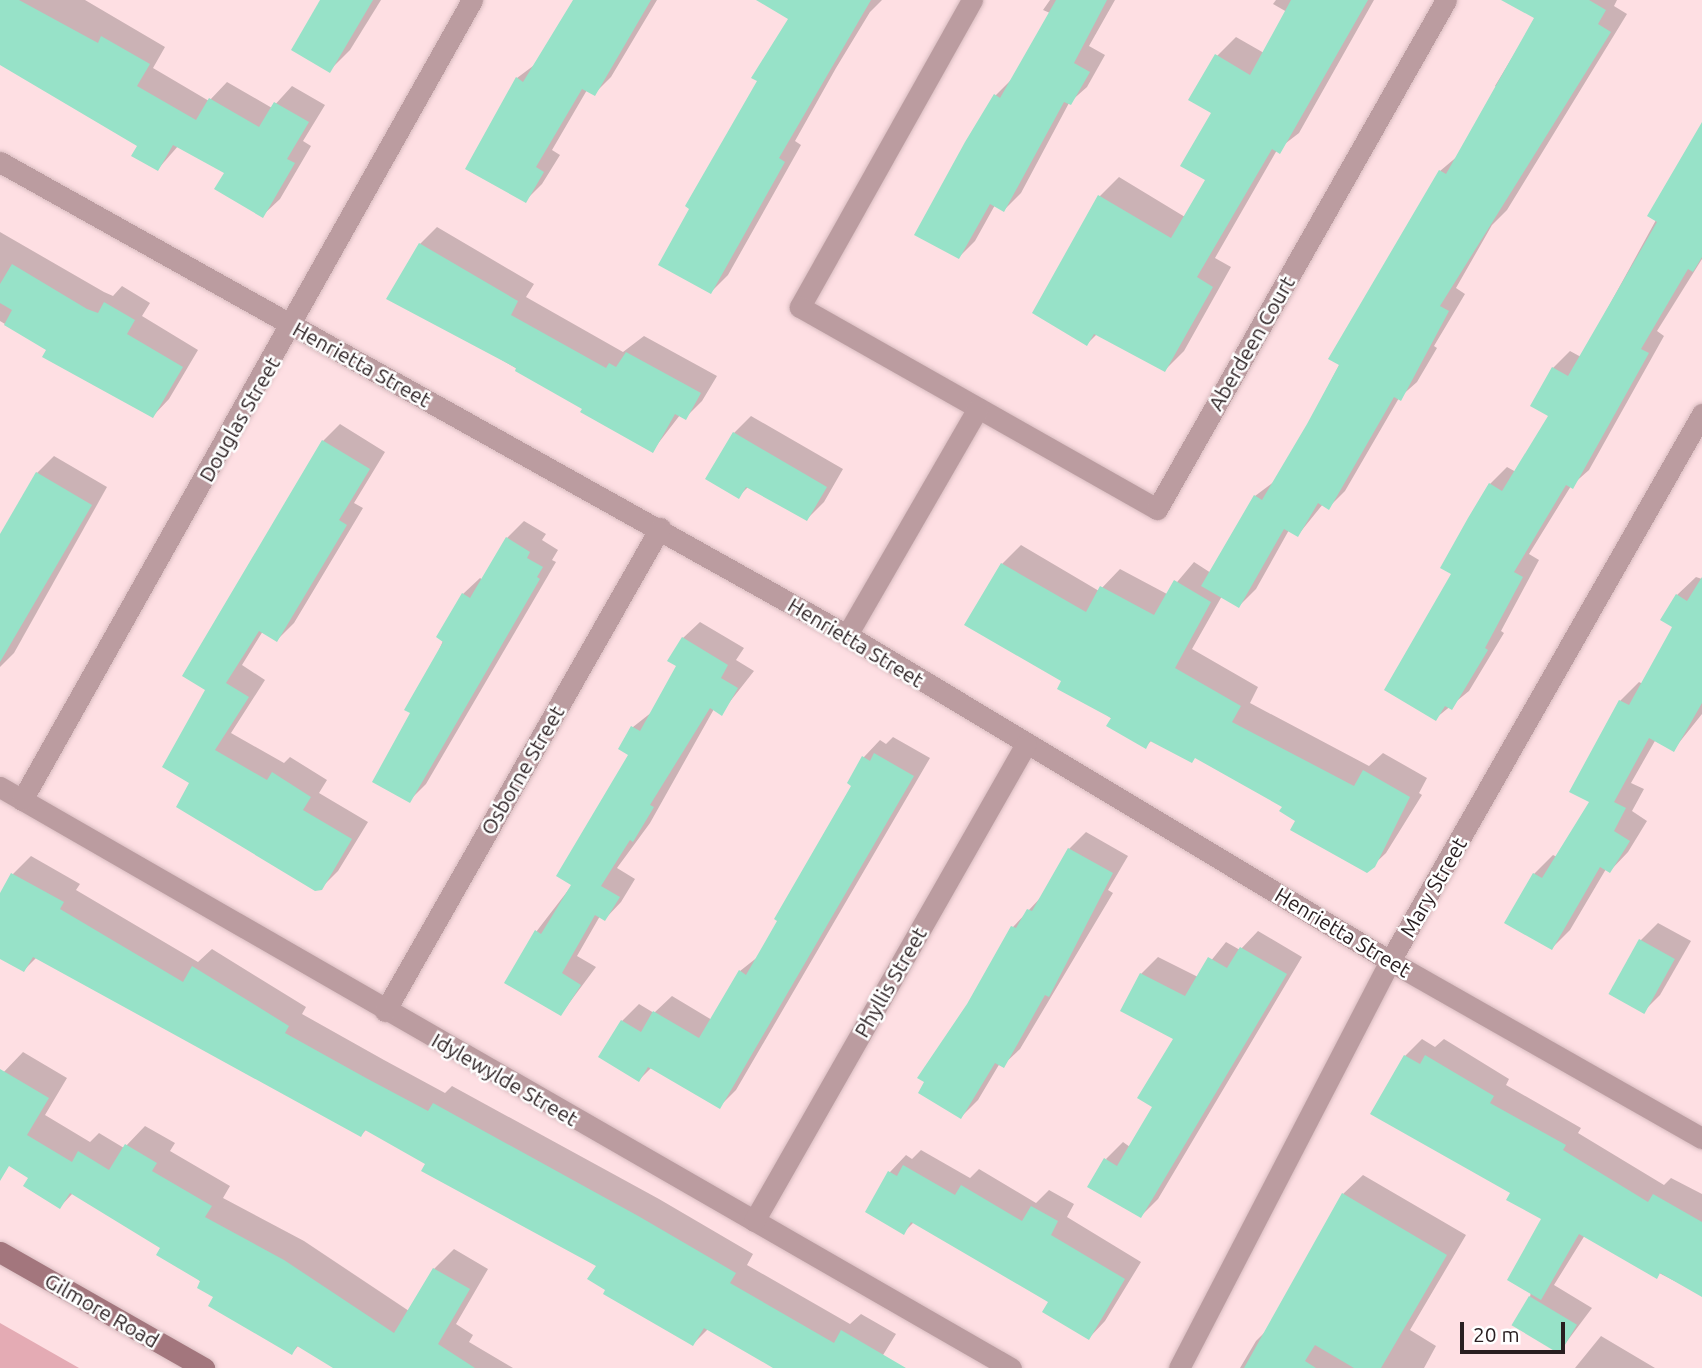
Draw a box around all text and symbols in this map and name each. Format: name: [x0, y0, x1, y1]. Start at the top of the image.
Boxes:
street label: Aberdeen Court: [1202, 271, 1300, 415]
street label: Henrietta Street: [289, 316, 435, 412]
street label: Douglas Street: [193, 352, 285, 486]
street label: Henrietta Street: [784, 592, 928, 692]
street label: Osborne Street: [475, 701, 569, 839]
street label: Mary Street: [1394, 833, 1472, 941]
street label: Henrietta Street: [1271, 882, 1415, 982]
street label: Phyllis Street: [848, 922, 932, 1042]
street label: Idylewylde Street: [427, 1027, 583, 1131]
street label: Gilmore Road: [40, 1267, 164, 1353]
scale bar: [1464, 1308, 1569, 1352]
text: 20 m: [1473, 1322, 1520, 1346]

